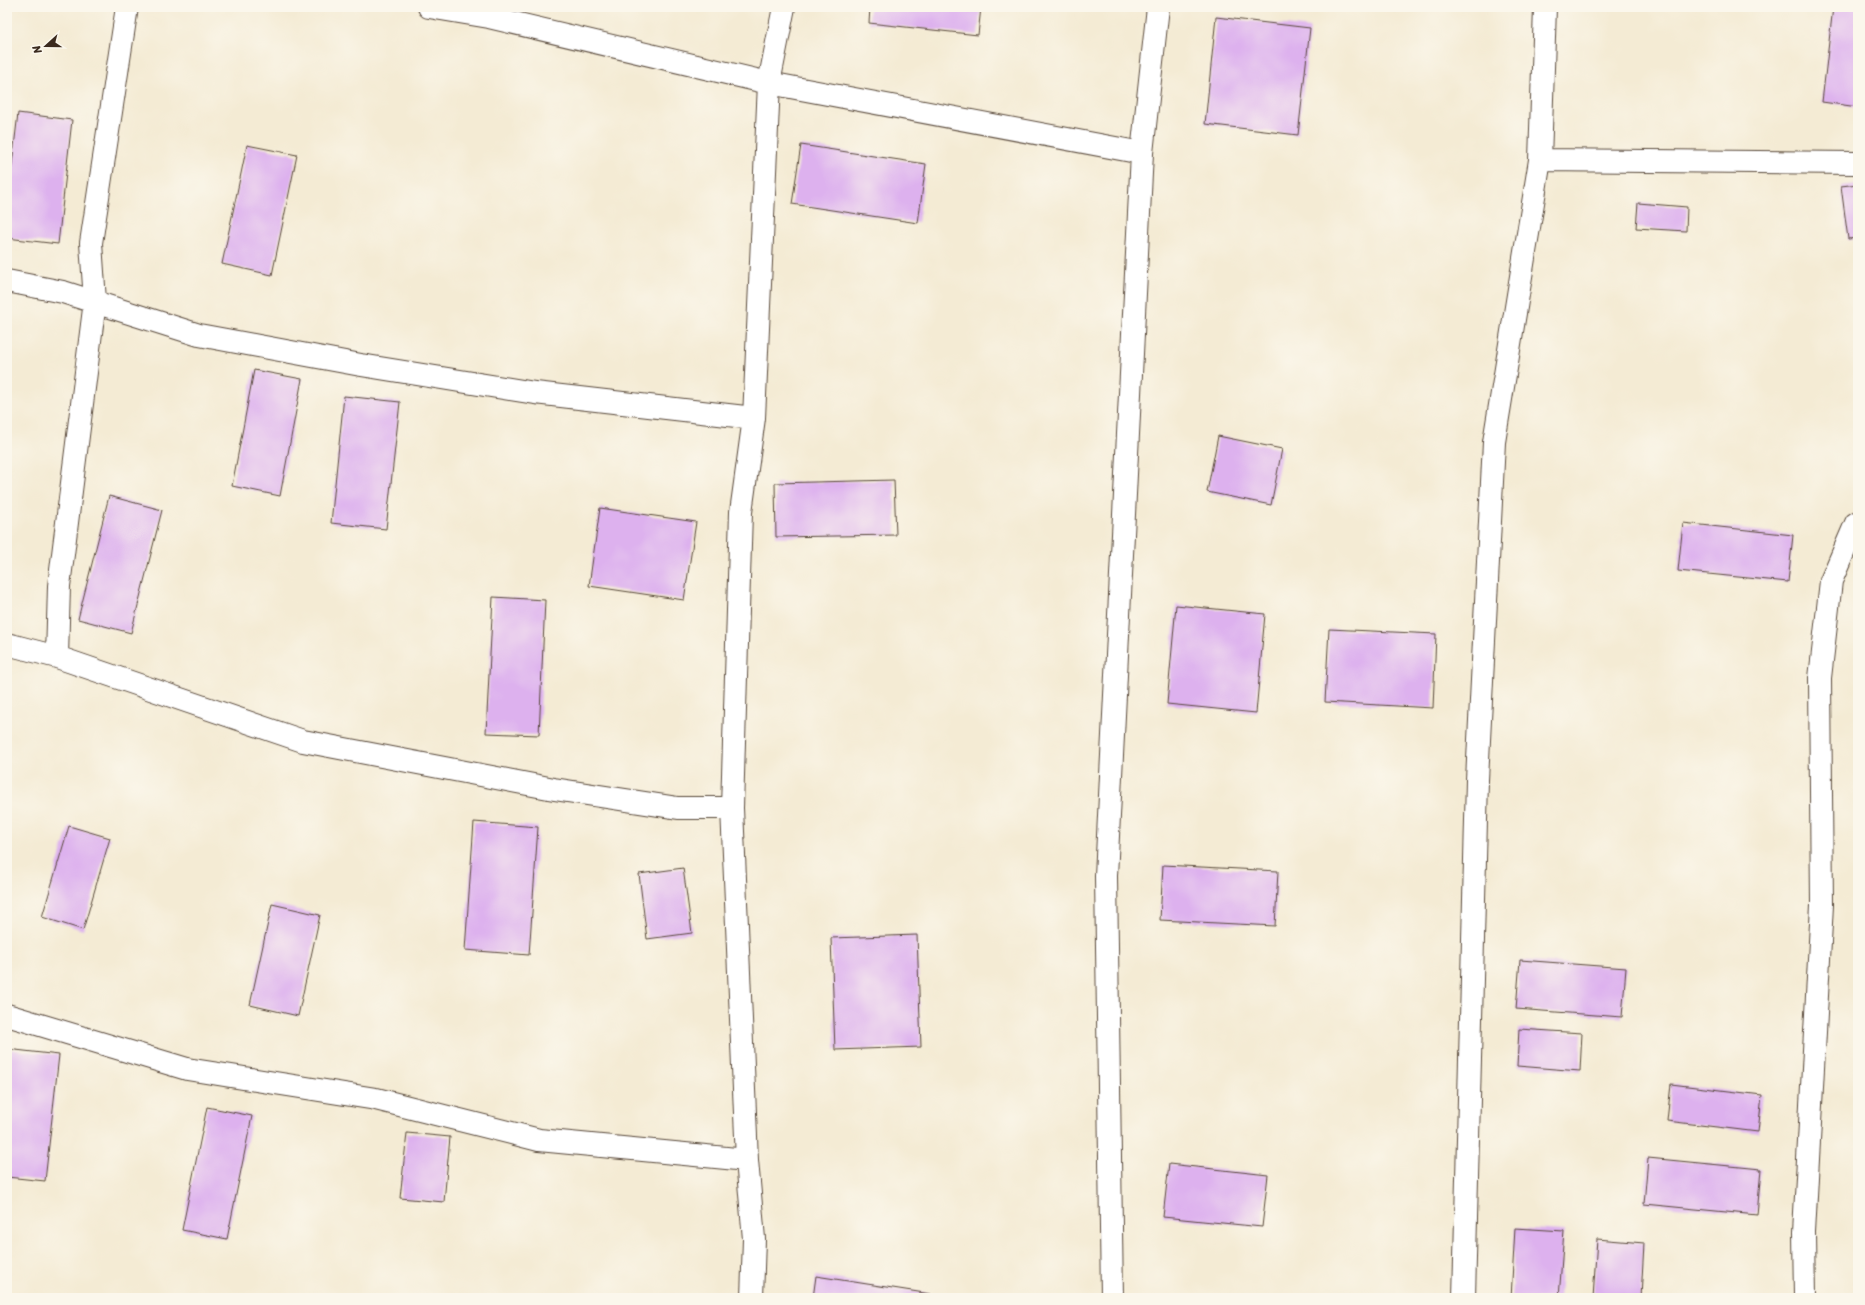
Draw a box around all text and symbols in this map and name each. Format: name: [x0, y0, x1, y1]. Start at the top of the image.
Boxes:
north arrow: [26, 26, 66, 66]
text: N: [27, 42, 48, 57]

